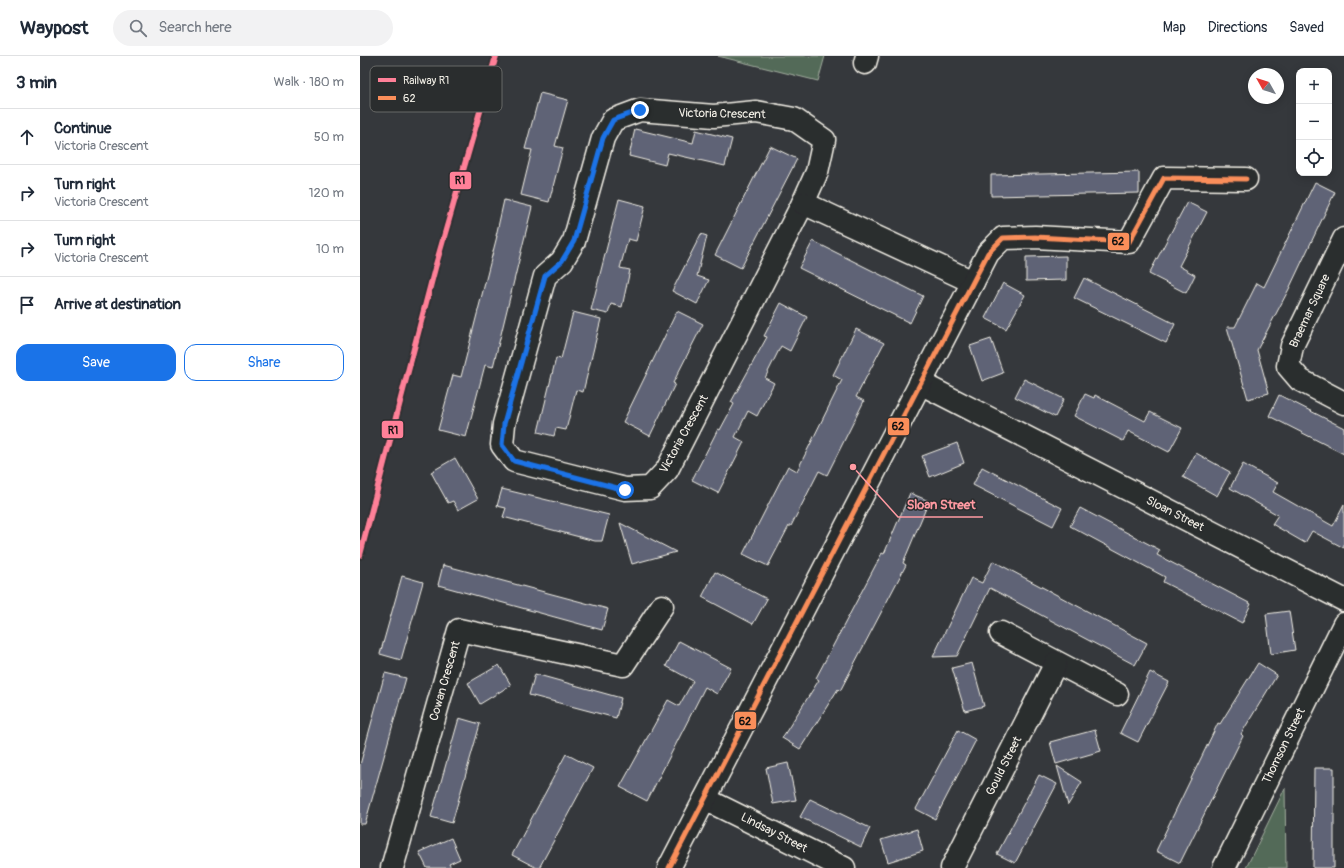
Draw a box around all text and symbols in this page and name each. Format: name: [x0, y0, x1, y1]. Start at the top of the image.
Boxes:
search box: [113, 10, 393, 46]
text: Waypost: [20, 16, 89, 40]
icon: search: [127, 17, 149, 39]
text: Search here: [159, 18, 232, 37]
text: Map: [1163, 19, 1186, 36]
text: Directions: [1208, 19, 1267, 36]
text: Saved: [1289, 19, 1324, 36]
legend: [370, 66, 502, 112]
north arrow: [1248, 68, 1284, 104]
map controls: [1296, 68, 1332, 176]
button: +: [1296, 68, 1332, 104]
text: 3 min: [16, 72, 57, 93]
text: Walk · 180 m: [274, 74, 344, 90]
text: Railway R1: [403, 74, 449, 87]
text: 62: [403, 92, 416, 105]
route end: [631, 101, 649, 119]
button: −: [1296, 104, 1332, 140]
street label: Victoria Crescent: [678, 106, 766, 122]
text: Continue: [54, 119, 112, 138]
icon: ahead: [16, 126, 38, 148]
text: 50 m: [314, 129, 344, 145]
text: Victoria Crescent: [54, 138, 149, 154]
button: locate: [1296, 140, 1332, 176]
line badge: R1: [449, 171, 472, 190]
text: R1: [455, 174, 465, 187]
text: Turn right: [54, 175, 115, 194]
icon: right: [16, 182, 38, 204]
text: 120 m: [308, 185, 344, 201]
text: Victoria Crescent: [54, 194, 149, 210]
text: Turn right: [54, 231, 115, 250]
line badge: 62: [1107, 232, 1130, 251]
text: 62: [1112, 235, 1124, 248]
icon: right: [16, 238, 38, 260]
text: 10 m: [316, 241, 344, 257]
text: Victoria Crescent: [54, 250, 149, 266]
street label: Braemar Square: [1286, 272, 1334, 350]
icon: arrive: [16, 294, 38, 316]
text: Arrive at destination: [54, 295, 181, 314]
button: Save: [16, 344, 176, 381]
button: Share: [184, 344, 344, 381]
street label: Victoria Crescent: [656, 392, 712, 476]
line badge: 62: [887, 417, 910, 436]
line badge: R1: [381, 420, 404, 439]
text: 62: [892, 420, 904, 433]
text: R1: [388, 424, 398, 437]
route start: [616, 481, 634, 499]
callout: Sloan Street: [898, 492, 983, 517]
street label: Sloan Street: [1143, 493, 1207, 535]
text: Sloan Street: [907, 497, 976, 513]
street label: Cowan Crescent: [426, 639, 464, 723]
street label: Thomson Street: [1259, 705, 1309, 786]
line badge: 62: [734, 711, 757, 730]
text: 62: [739, 715, 751, 728]
street label: Gould Street: [983, 734, 1025, 798]
street label: Lindsay Street: [738, 810, 810, 856]

